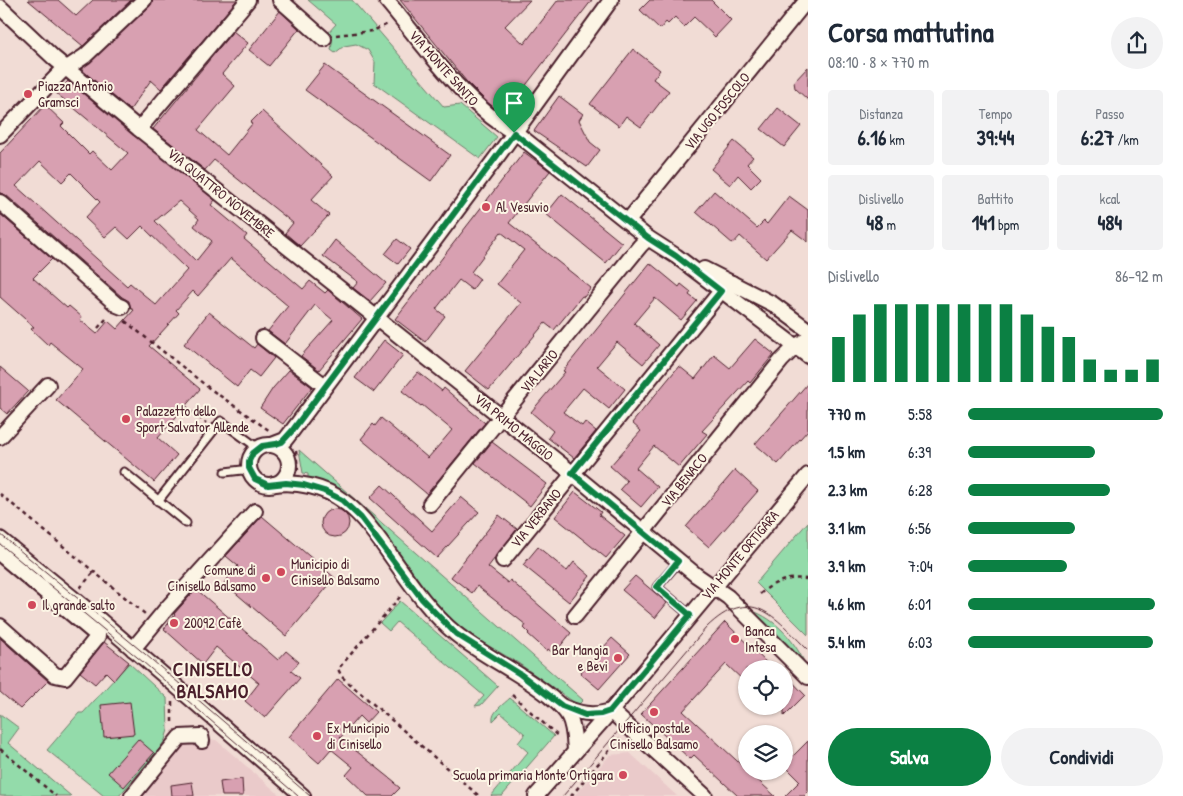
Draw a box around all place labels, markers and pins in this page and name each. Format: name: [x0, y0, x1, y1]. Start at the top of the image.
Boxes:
place label: Piazza Antonio Gramsci: [38, 76, 113, 111]
pin: [493, 82, 535, 133]
marker: Piazza Antonio Gramsci: [22, 88, 34, 100]
place label: Al Vesuvio: [496, 197, 549, 216]
marker: Al Vesuvio: [480, 201, 492, 213]
place label: Palazzetto dello Sport Salvator Allende: [136, 401, 250, 437]
marker: Palazzetto dello Sport Salvator Allende: [120, 413, 132, 425]
place label: Municipio di Cinisello Balsamo: [291, 554, 380, 589]
place label: Comune di Cinisello Balsamo: [168, 560, 256, 595]
marker: Municipio di Cinisello Balsamo: [275, 566, 287, 578]
marker: Comune di Cinisello Balsamo: [260, 572, 272, 584]
place label: Il grande salto: [42, 595, 115, 615]
marker: Il grande salto: [26, 599, 38, 611]
place label: 20092 Cafè: [184, 613, 242, 632]
marker: 20092 Cafè: [168, 617, 180, 629]
place label: Banca Intesa: [745, 621, 776, 656]
marker: Banca Intesa: [729, 633, 741, 645]
place label: Bar Mangia e Bevi: [552, 640, 609, 675]
marker: Bar Mangia e Bevi: [612, 652, 624, 664]
marker: Ufficio postale Cinisello Balsamo: [648, 706, 660, 718]
place label: Ex Municipio di Cinisello: [327, 718, 390, 753]
place label: Ufficio postale Cinisello Balsamo: [610, 718, 699, 753]
marker: Ex Municipio di Cinisello: [311, 730, 323, 742]
place label: Scuola primaria Monte Ortigara: [453, 765, 614, 785]
marker: Scuola primaria Monte Ortigara: [617, 769, 629, 781]

